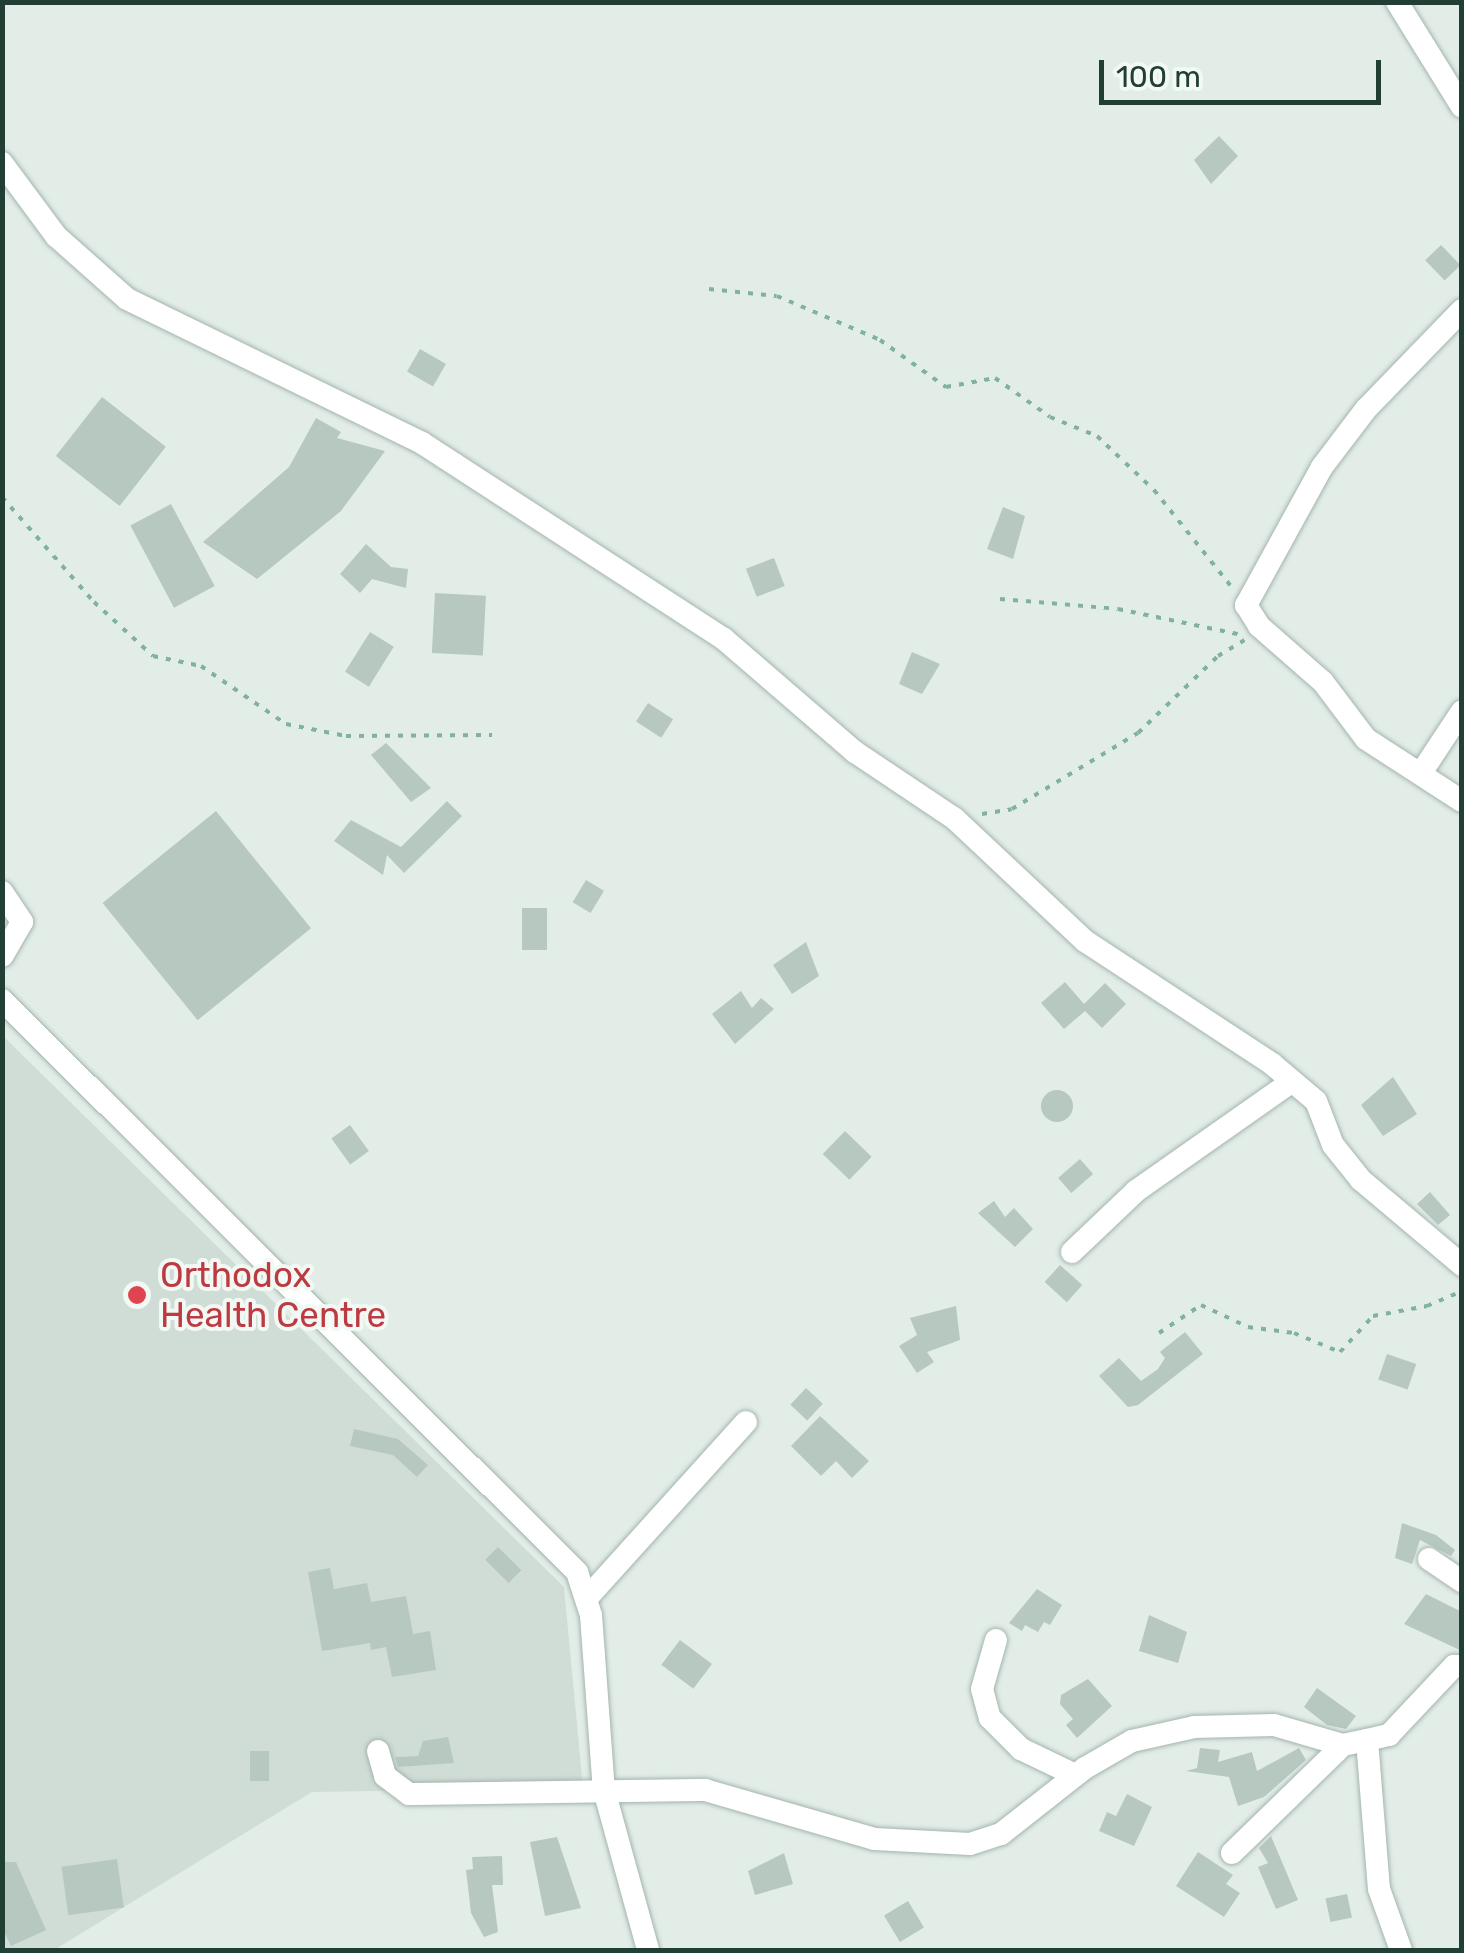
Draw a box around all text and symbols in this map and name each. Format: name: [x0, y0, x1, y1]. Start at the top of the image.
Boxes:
scale bar: [1104, 40, 1386, 102]
text: 100 m: [1116, 59, 1201, 95]
place label: Orthodox Health Centre: [160, 1254, 386, 1336]
marker: Orthodox Health Centre: [124, 1282, 150, 1308]

